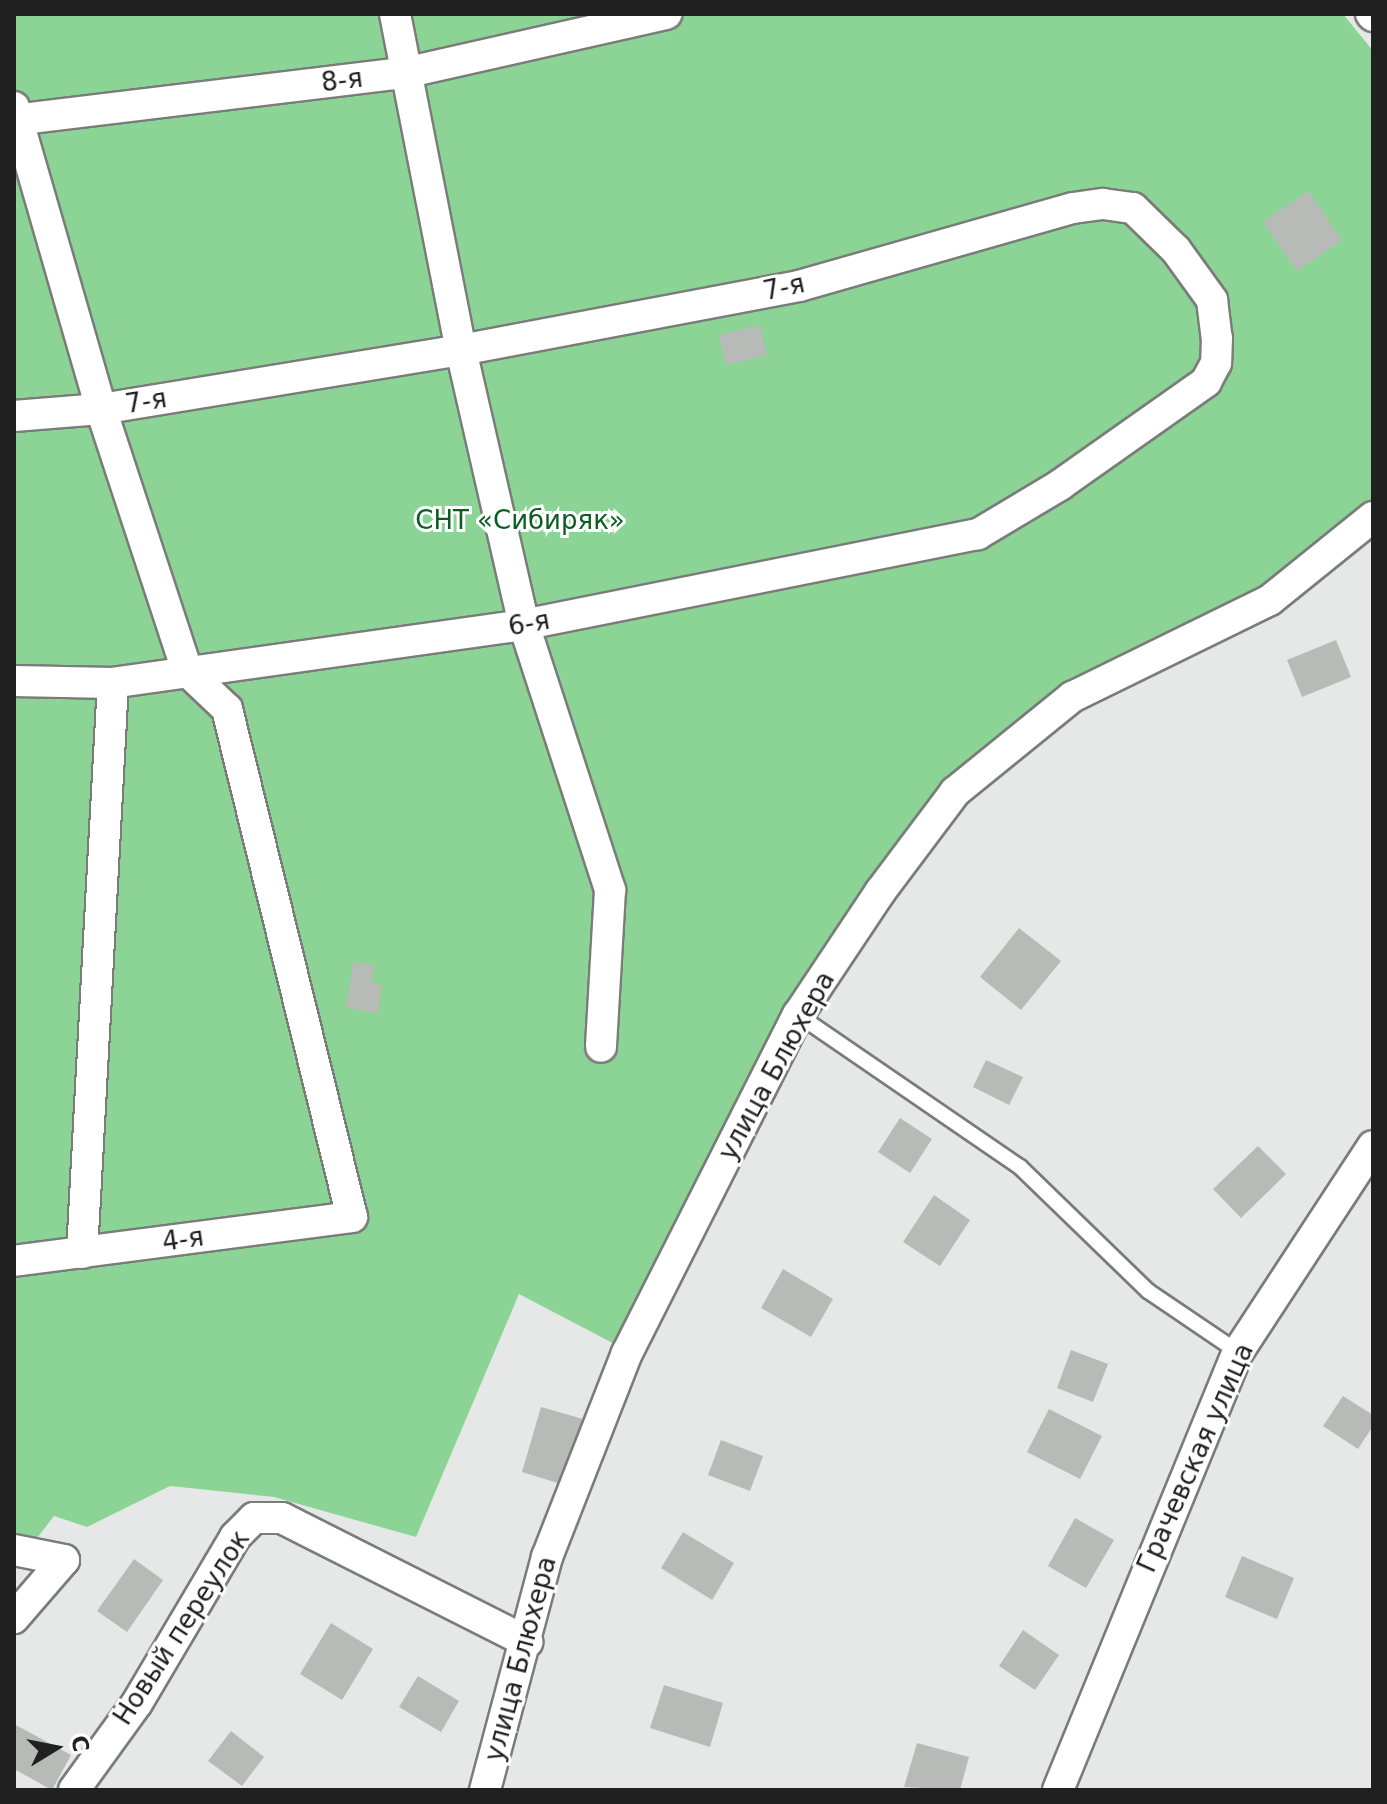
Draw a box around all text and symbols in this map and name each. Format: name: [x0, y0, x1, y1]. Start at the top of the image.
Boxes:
street label: 8-я: [319, 63, 365, 99]
street label: 7-я: [760, 268, 808, 308]
street label: 7-я: [123, 383, 169, 421]
park label: СНТ «Сибиряк»: [415, 505, 625, 537]
street label: 6-я: [506, 605, 552, 643]
street label: улица Блюхера: [712, 966, 842, 1166]
street label: 4-я: [160, 1222, 206, 1258]
street label: Грачевская улица: [1131, 1339, 1261, 1577]
street label: Новый переулок: [107, 1525, 257, 1731]
street label: улица Блюхера: [479, 1553, 563, 1765]
north arrow: [16, 1708, 96, 1788]
text: С: [66, 1734, 94, 1754]

